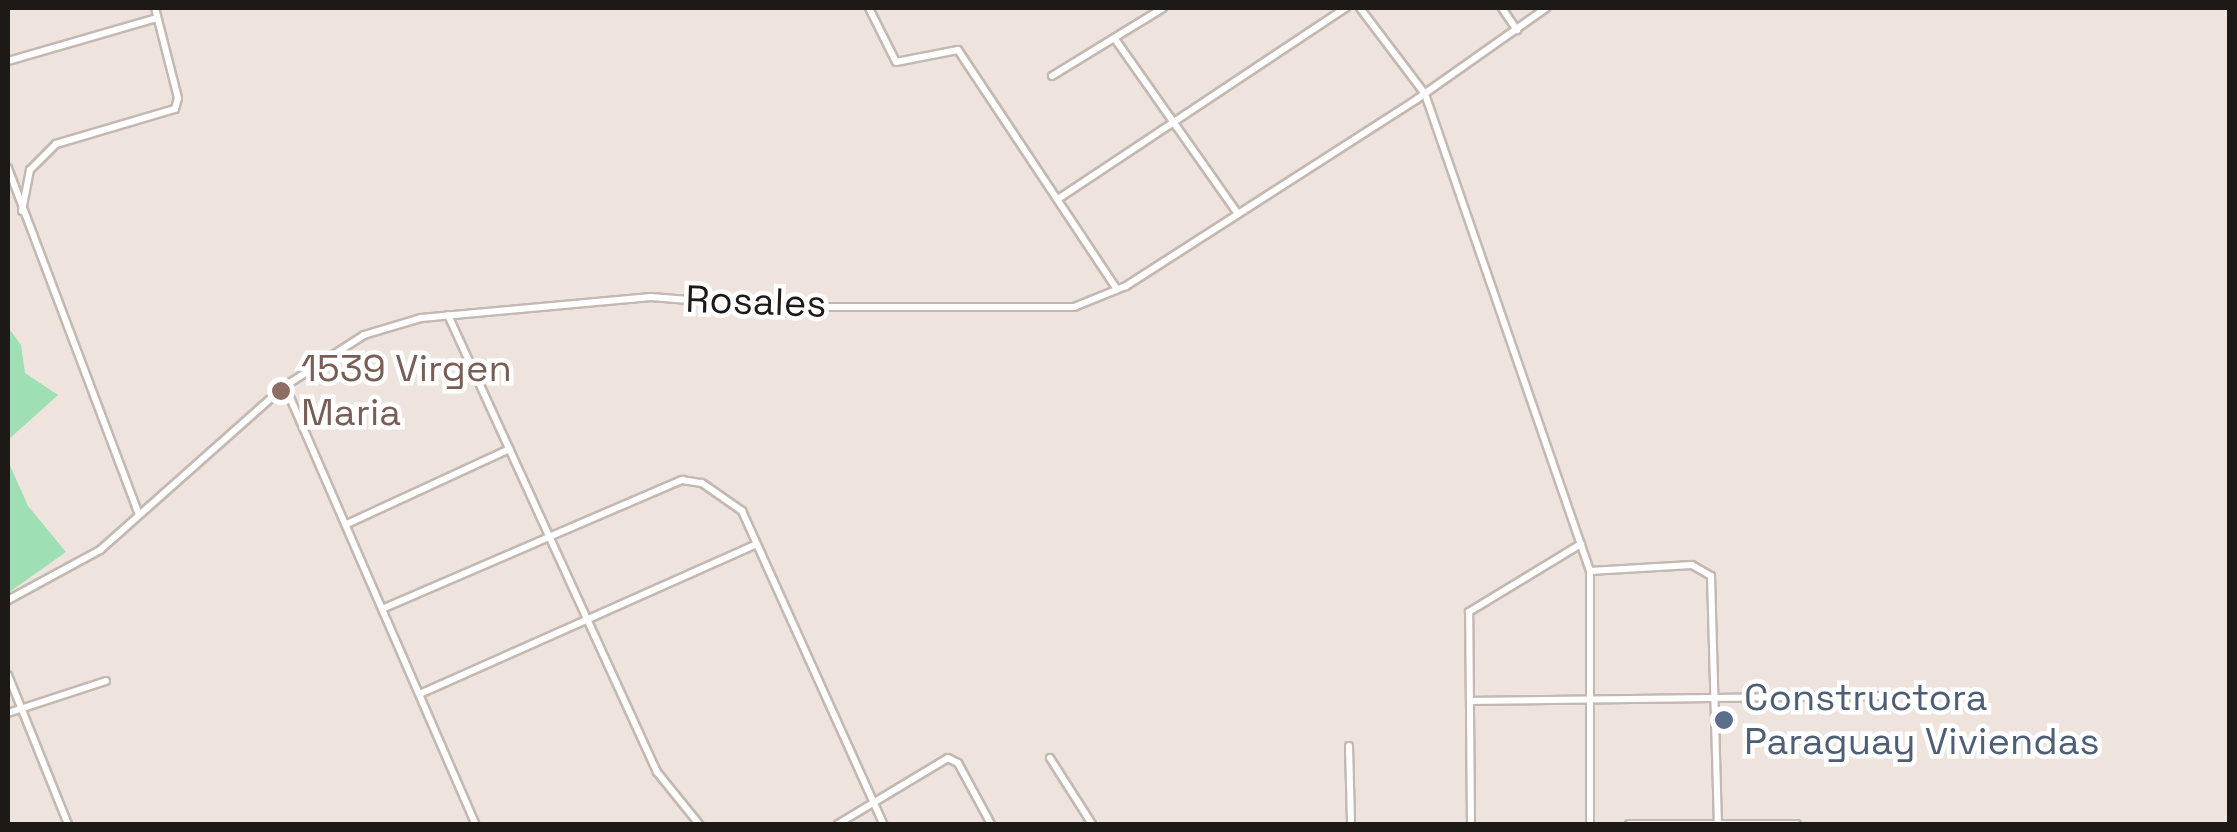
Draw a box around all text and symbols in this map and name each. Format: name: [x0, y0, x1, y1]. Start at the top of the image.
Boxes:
street label: Rosales: [685, 277, 827, 327]
place label: 1539 Virgen Maria: [301, 346, 512, 436]
marker: 1539 Virgen Maria: [270, 380, 292, 402]
place label: Constructora Paraguay Viviendas: [1744, 675, 2100, 764]
marker: Constructora Paraguay Viviendas: [1713, 709, 1735, 731]

